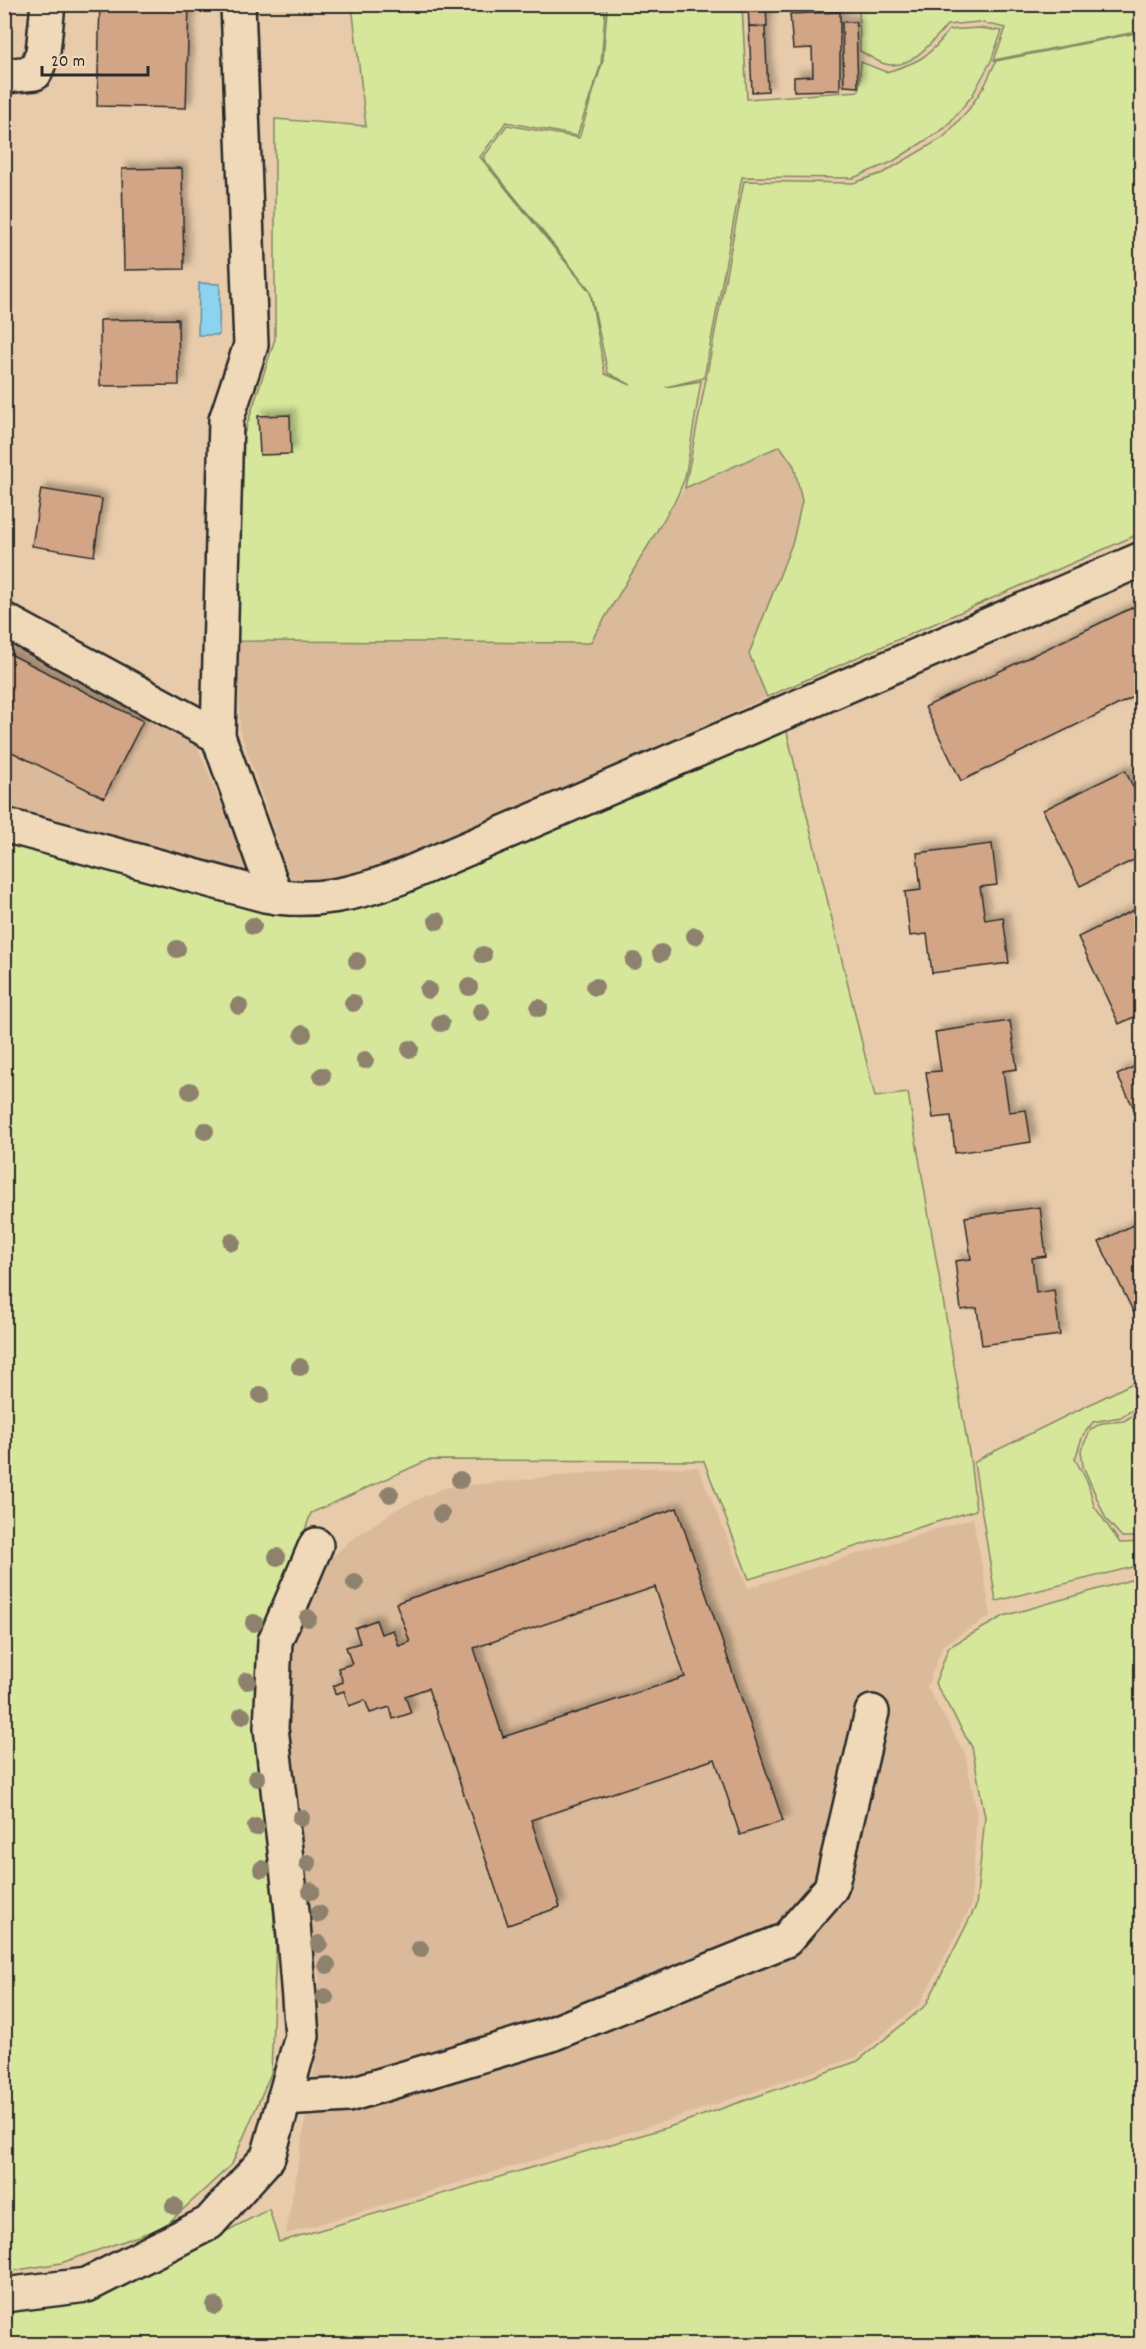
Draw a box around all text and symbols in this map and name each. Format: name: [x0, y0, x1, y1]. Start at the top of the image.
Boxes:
scale bar: [42, 39, 148, 77]
text: 20 m: [51, 50, 85, 75]

